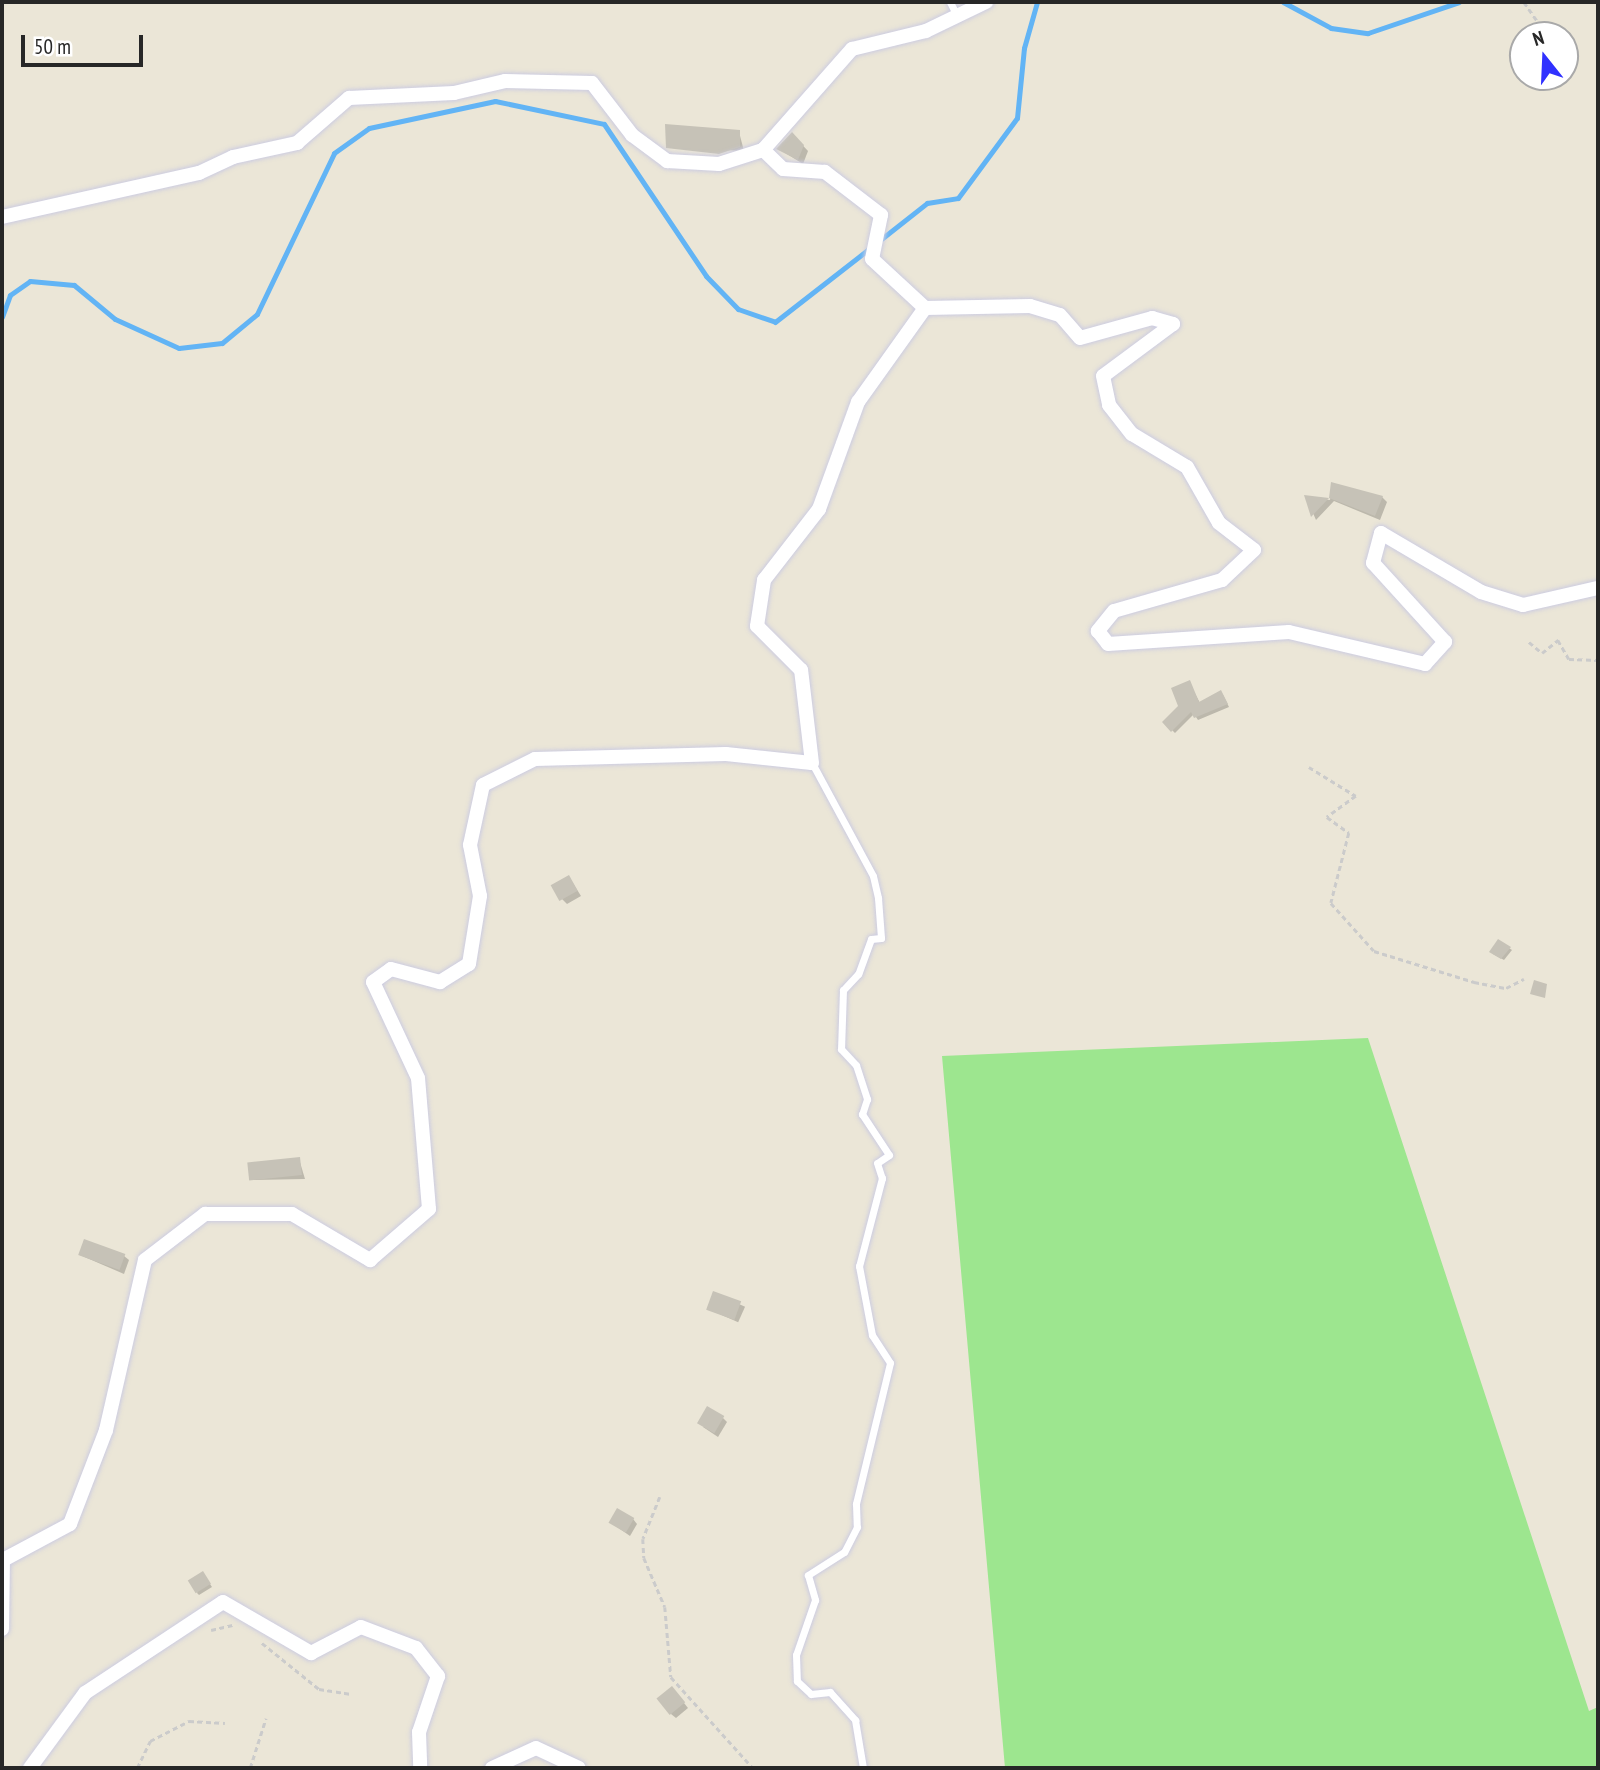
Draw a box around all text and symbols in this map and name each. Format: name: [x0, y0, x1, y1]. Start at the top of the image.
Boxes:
scale bar: [24, 21, 147, 65]
north arrow: [1509, 21, 1579, 91]
text: N: [1530, 25, 1547, 51]
text: 50 m: [34, 33, 71, 60]

